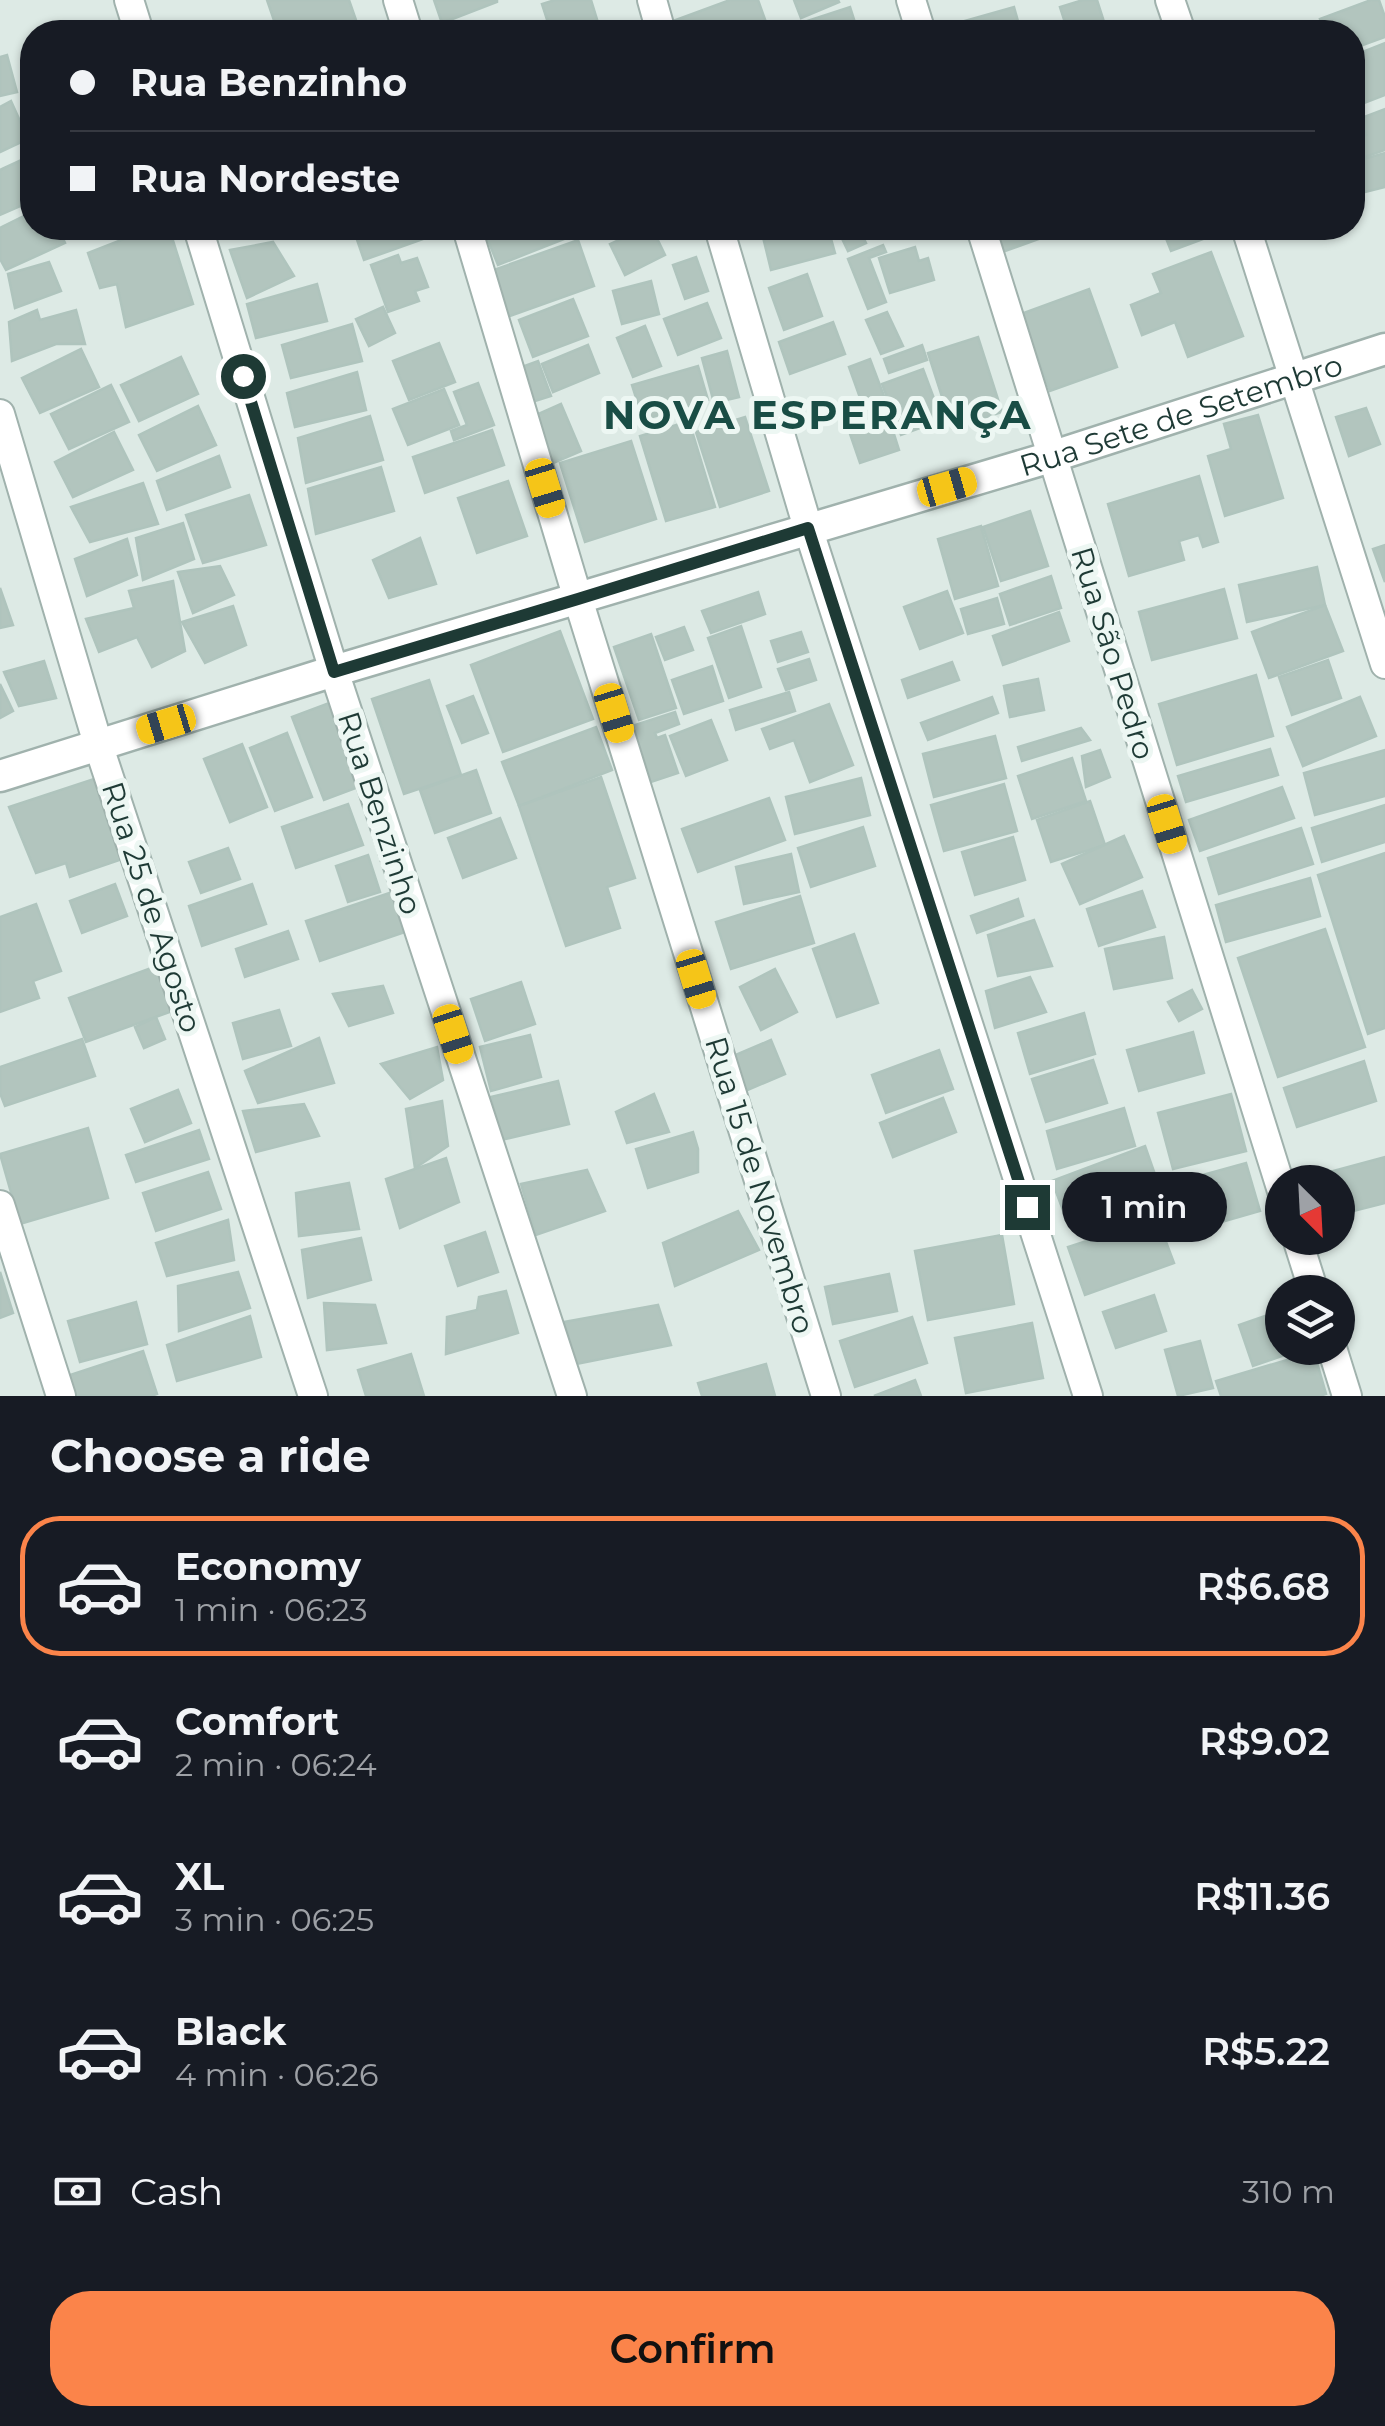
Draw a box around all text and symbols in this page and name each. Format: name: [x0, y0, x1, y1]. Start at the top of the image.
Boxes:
text: Rua Benzinho: [130, 59, 407, 106]
text: Rua Nordeste: [130, 155, 400, 202]
street label: Rua Sete de Setembro: [1015, 346, 1347, 484]
route start: [221, 354, 266, 399]
district label: NOVA ESPERANÇA: [603, 390, 1033, 439]
car: [522, 455, 568, 521]
car: [914, 464, 980, 510]
street label: Rua São Pedro: [1063, 542, 1163, 764]
car: [591, 680, 637, 746]
car: [133, 701, 199, 747]
street label: Rua Benzinho: [330, 707, 430, 919]
street label: Rua 25 de Agosto: [94, 777, 210, 1037]
car: [1144, 791, 1190, 857]
car: [673, 946, 719, 1012]
car: [429, 1001, 477, 1067]
street label: Rua 15 de Novembro: [697, 1032, 823, 1338]
north arrow: [1265, 1165, 1355, 1255]
map controls: [1265, 1165, 1355, 1365]
callout: 1 min: [1062, 1172, 1227, 1242]
route end: [1005, 1185, 1050, 1230]
text: 1 min: [1102, 1187, 1187, 1226]
button: layers: [1265, 1275, 1355, 1365]
text: Choose a ride: [50, 1428, 371, 1483]
icon: car: [55, 1541, 145, 1631]
text: Economy: [175, 1543, 361, 1590]
text: R$6.68: [1197, 1563, 1330, 1610]
text: 1 min · 06:23: [175, 1590, 368, 1629]
icon: car: [55, 1696, 145, 1786]
text: Comfort: [175, 1698, 339, 1745]
text: R$9.02: [1199, 1718, 1330, 1765]
text: 2 min · 06:24: [175, 1745, 377, 1784]
icon: car: [55, 1851, 145, 1941]
text: XL: [175, 1853, 224, 1900]
text: R$11.36: [1194, 1873, 1330, 1920]
text: 3 min · 06:25: [175, 1900, 374, 1939]
icon: car: [55, 2006, 145, 2096]
text: Black: [175, 2008, 286, 2055]
text: R$5.22: [1202, 2028, 1330, 2075]
text: 4 min · 06:26: [175, 2055, 379, 2094]
icon: cash: [50, 2164, 105, 2219]
text: Cash: [130, 2168, 223, 2215]
text: 310 m: [1242, 2172, 1335, 2211]
button: Confirm: [50, 2291, 1335, 2406]

